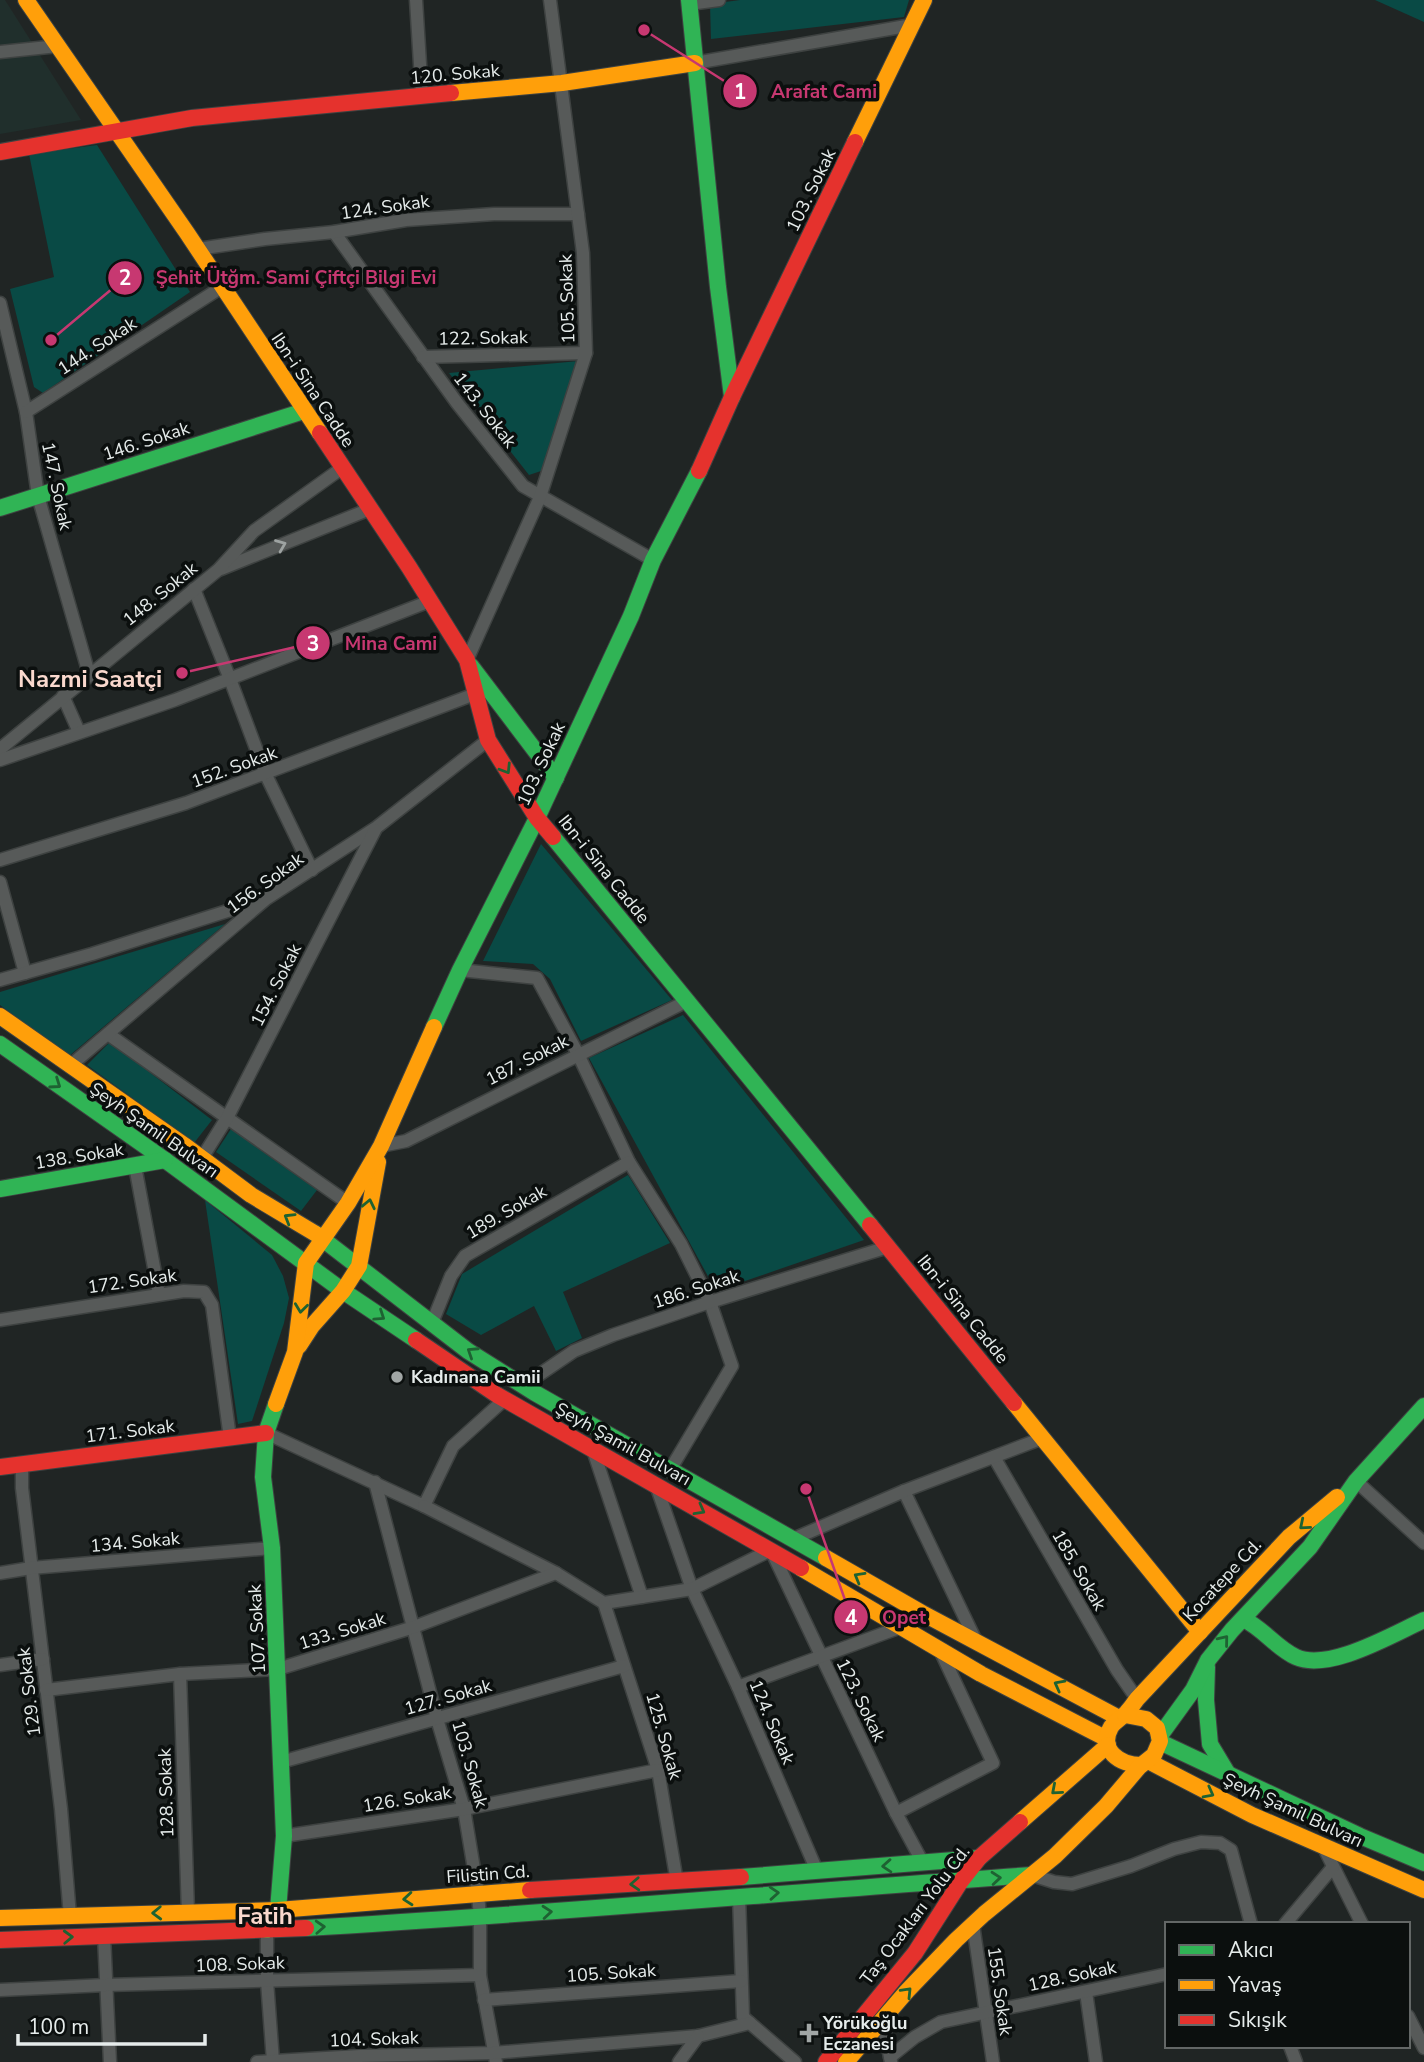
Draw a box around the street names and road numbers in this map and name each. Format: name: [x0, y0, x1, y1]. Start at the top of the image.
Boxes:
street label: 120. Sokak: [409, 58, 502, 90]
street label: 103. Sokak: [781, 144, 842, 236]
street label: 124. Sokak: [339, 189, 432, 225]
street label: 105. Sokak: [553, 253, 581, 344]
street label: 144. Sokak: [53, 311, 142, 380]
street label: 122. Sokak: [438, 325, 529, 351]
street label: Ibn-i Sina Cadde: [266, 328, 360, 452]
street label: 143. Sokak: [448, 367, 523, 453]
street label: 146. Sokak: [100, 415, 193, 466]
street label: 147. Sokak: [36, 440, 78, 533]
street label: 148. Sokak: [118, 556, 203, 632]
street label: 103. Sokak: [511, 717, 571, 810]
street label: 152. Sokak: [188, 740, 281, 794]
street label: Ibn-i Sina Cadde: [553, 810, 655, 928]
street label: 156. Sokak: [222, 846, 309, 919]
street label: 154. Sokak: [245, 939, 307, 1030]
street label: 187. Sokak: [482, 1029, 573, 1091]
street label: Şeyh Şamil Bulvarı: [85, 1077, 223, 1183]
street label: 138. Sokak: [33, 1137, 126, 1175]
street label: 189. Sokak: [461, 1179, 552, 1245]
street label: Ibn-i Sina Cadde: [912, 1250, 1014, 1368]
street label: 172. Sokak: [86, 1263, 179, 1299]
street label: 186. Sokak: [650, 1263, 743, 1314]
street label: Şeyh Şamil Bulvarı: [551, 1397, 695, 1491]
street label: 171. Sokak: [84, 1414, 177, 1448]
street label: 185. Sokak: [1046, 1525, 1112, 1616]
street label: 134. Sokak: [89, 1526, 182, 1558]
street label: Kocatepe Cd.: [1177, 1533, 1267, 1627]
street label: 107. Sokak: [243, 1583, 271, 1674]
street label: 133. Sokak: [296, 1606, 389, 1656]
street label: 129. Sokak: [12, 1645, 46, 1738]
street label: 123. Sokak: [831, 1654, 892, 1746]
street label: 127. Sokak: [402, 1673, 495, 1721]
street label: 124. Sokak: [743, 1676, 801, 1769]
street label: 125. Sokak: [640, 1690, 688, 1783]
street label: 103. Sokak: [446, 1718, 494, 1811]
street label: 128. Sokak: [152, 1747, 180, 1838]
street label: Şeyh Şamil Bulvarı: [1219, 1767, 1367, 1853]
street label: 126. Sokak: [361, 1780, 454, 1818]
street label: Taş Ocakları Yolu Cd.: [855, 1841, 975, 1989]
street label: Filistin Cd.: [445, 1859, 531, 1889]
street label: 155. Sokak: [982, 1945, 1018, 2038]
street label: 108. Sokak: [195, 1950, 286, 1978]
street label: 128. Sokak: [1026, 1955, 1119, 1997]
street label: 105. Sokak: [565, 1958, 658, 1988]
street label: 104. Sokak: [329, 2025, 420, 2053]

